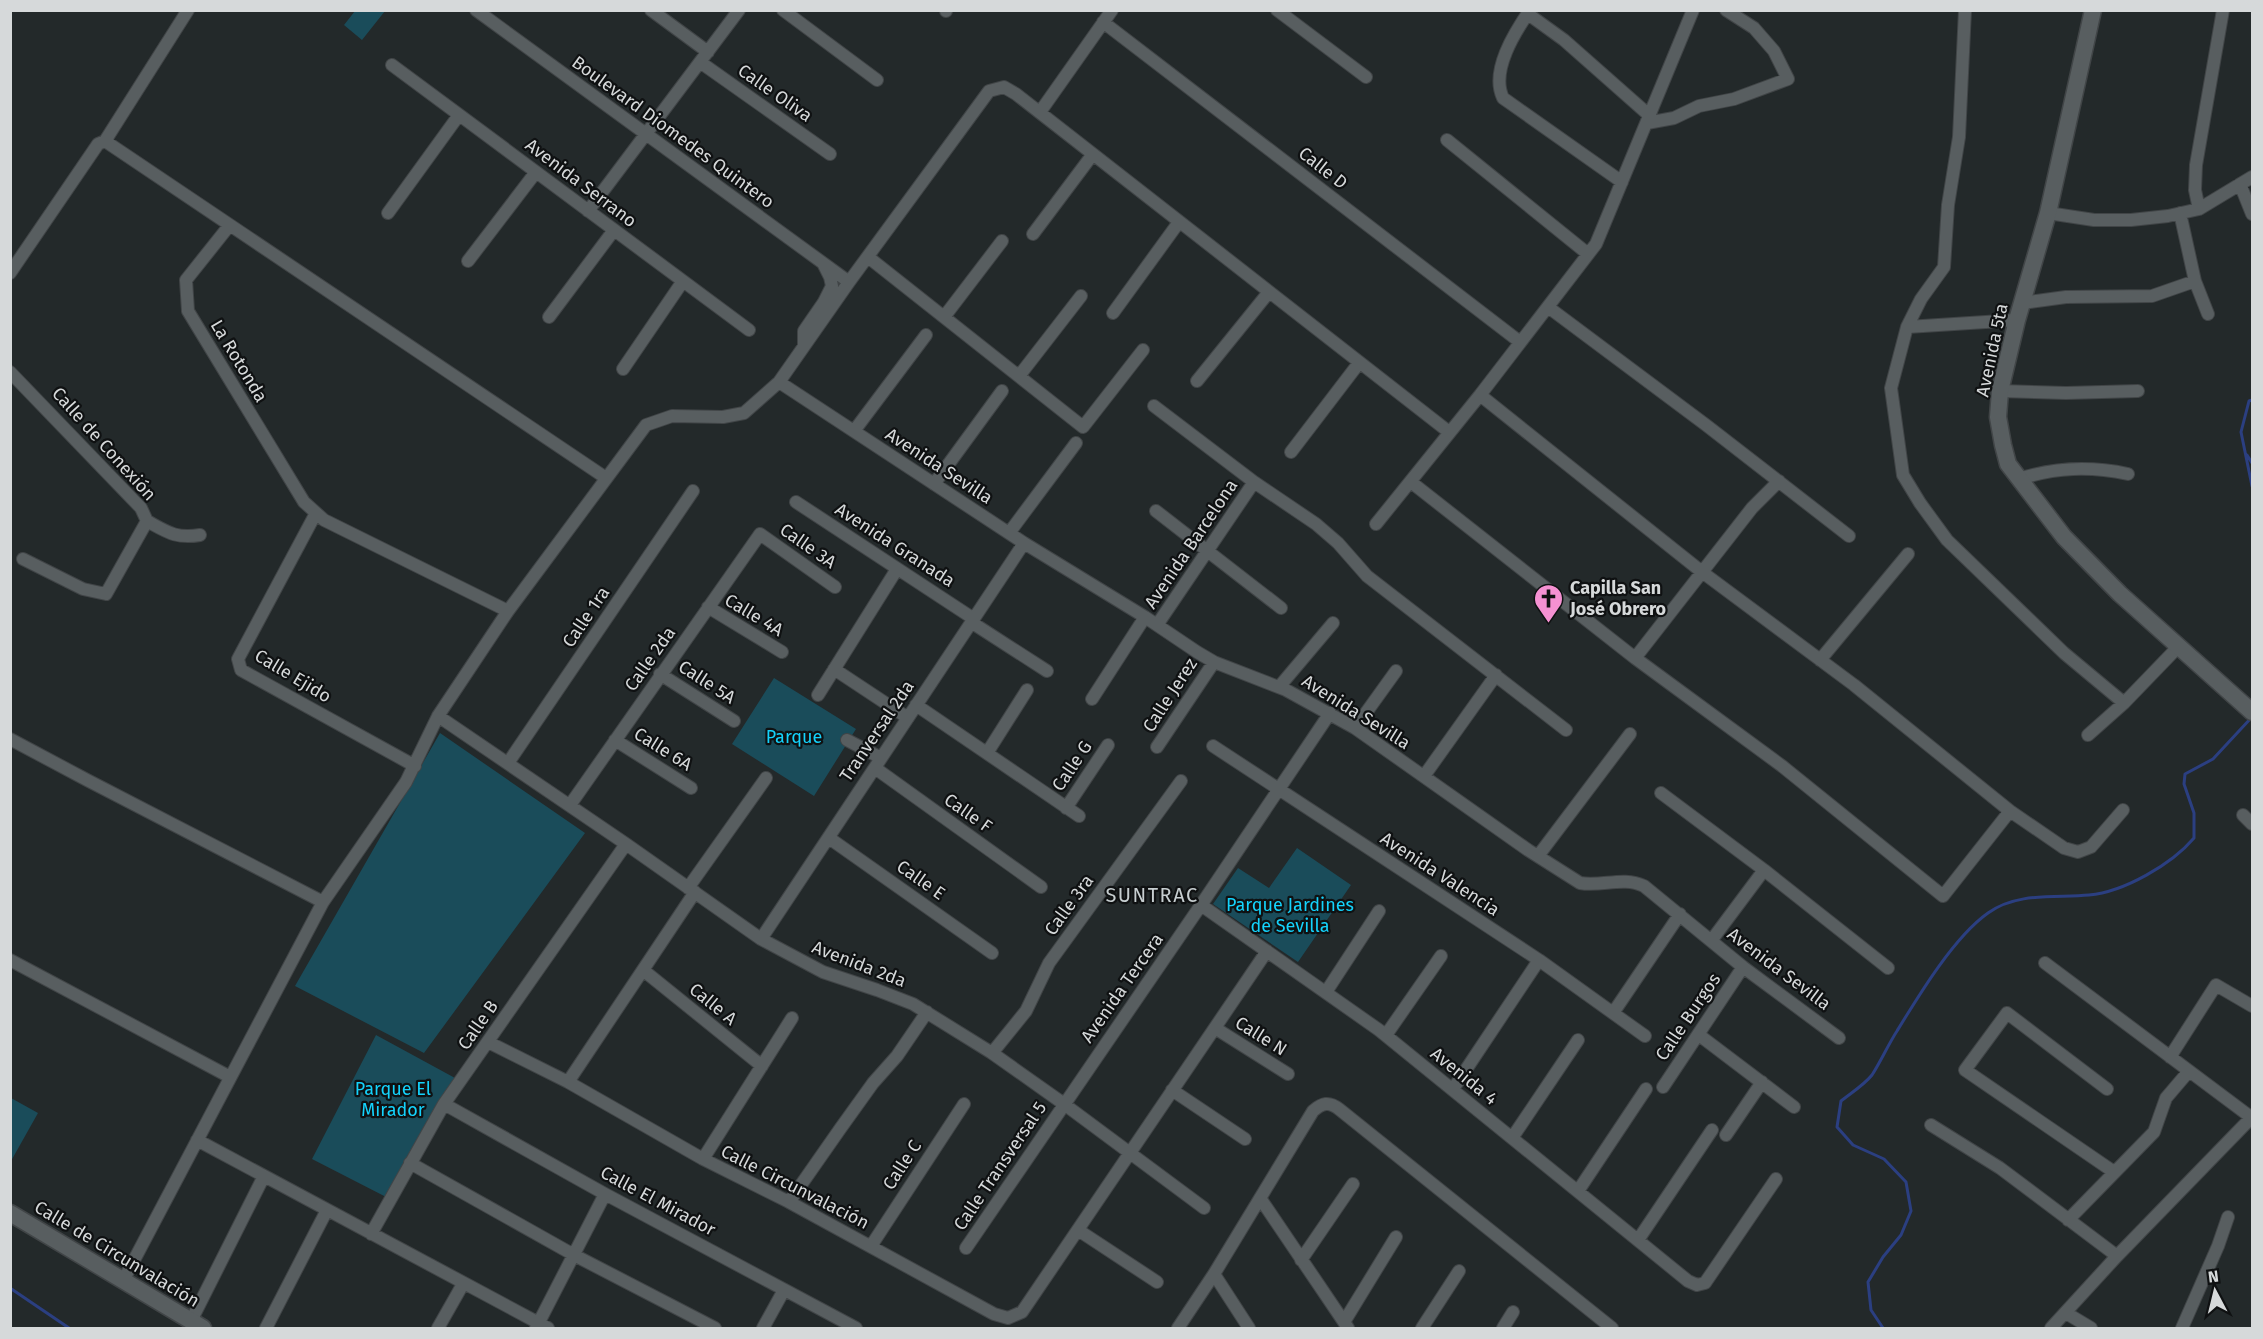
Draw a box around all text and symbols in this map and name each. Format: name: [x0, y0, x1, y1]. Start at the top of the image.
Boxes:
street label: Boulevard Diomedes Quintero: [567, 51, 779, 213]
street label: Calle Oliva: [734, 59, 816, 127]
street label: Avenida Serrano: [521, 134, 641, 232]
street label: Calle D: [1294, 142, 1352, 194]
street label: Avenida 5ta: [1971, 301, 2013, 399]
street label: La Rotonda: [206, 316, 272, 406]
street label: Calle de Conexión: [47, 383, 161, 505]
street label: Avenida Sevilla: [881, 423, 997, 509]
street label: Avenida Barcelona: [1140, 475, 1242, 613]
street label: Avenida Granada: [831, 498, 959, 592]
street label: Calle 3A: [776, 519, 841, 574]
place label: Capilla San José Obrero: [1569, 577, 1666, 620]
street label: Calle 1ra: [558, 582, 614, 652]
church icon: Capilla San José Obrero: [1533, 582, 1565, 624]
street label: Calle 4A: [721, 589, 788, 641]
street label: Calle 2da: [620, 623, 680, 695]
street label: Calle Ejido: [251, 645, 335, 707]
street label: Calle Jerez: [1138, 654, 1202, 736]
street label: Calle 5A: [674, 655, 740, 709]
street label: Avenida Sevilla: [1298, 670, 1414, 754]
street label: Tranversal 2da: [835, 676, 919, 786]
street label: Calle 6A: [630, 723, 697, 776]
park label: Parque: [766, 726, 822, 748]
street label: Calle G: [1047, 737, 1097, 795]
street label: Calle F: [940, 789, 996, 837]
street label: Avenida Valencia: [1376, 827, 1504, 921]
street label: Calle E: [892, 855, 950, 905]
street label: Calle 3ra: [1040, 870, 1098, 940]
district label: SUNTRAC: [1105, 883, 1199, 907]
park label: Parque Jardines de Sevilla: [1226, 894, 1354, 937]
street label: Avenida Sevilla: [1723, 923, 1835, 1015]
street label: Avenida Tercera: [1076, 929, 1168, 1047]
street label: Avenida 2da: [809, 936, 909, 992]
street label: Calle Burgos: [1651, 969, 1725, 1065]
street label: Calle A: [685, 978, 742, 1030]
street label: Calle B: [453, 996, 503, 1054]
street label: Calle N: [1231, 1012, 1291, 1060]
street label: Avenida 4: [1426, 1042, 1502, 1110]
park label: Parque El Mirador: [355, 1078, 431, 1121]
street label: Calle Transversal 5: [949, 1098, 1051, 1234]
street label: Calle C: [878, 1136, 926, 1194]
street label: Calle Circunvalación: [717, 1140, 873, 1234]
street label: Calle El Mirador: [597, 1161, 720, 1241]
street label: Calle de Circunvalación: [30, 1196, 204, 1312]
north arrow: [2185, 1261, 2245, 1321]
text: N: [2207, 1267, 2220, 1287]

